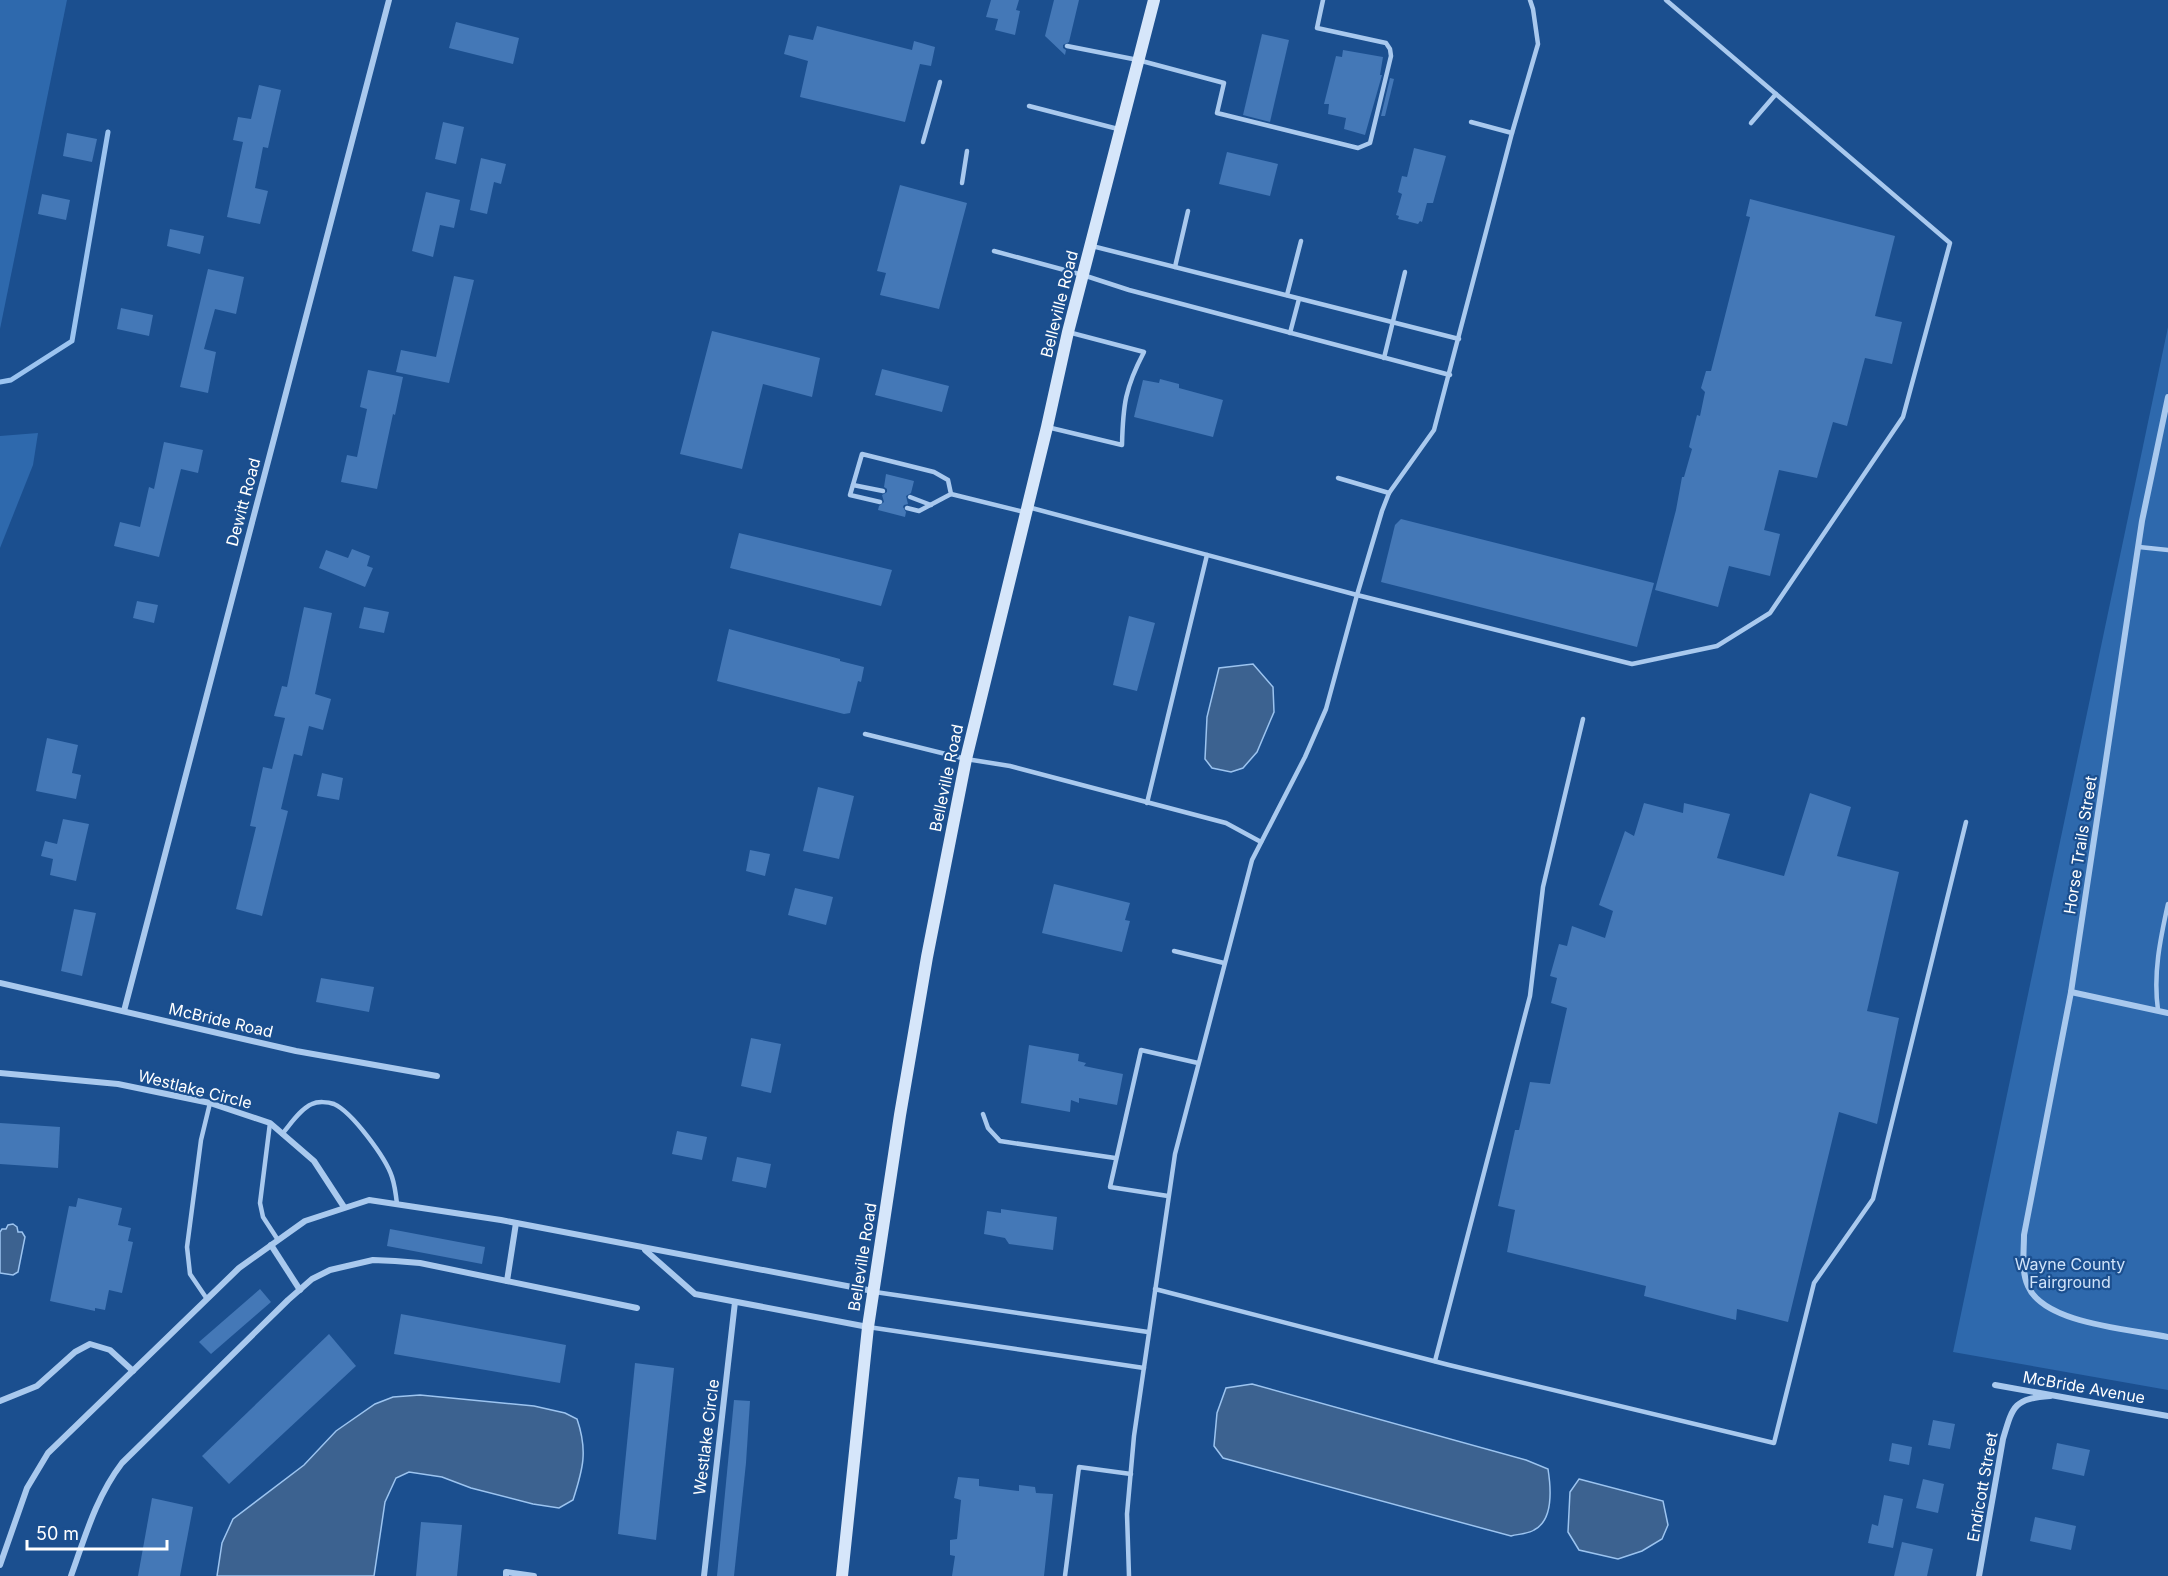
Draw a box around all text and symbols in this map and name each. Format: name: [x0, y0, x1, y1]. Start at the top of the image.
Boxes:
street label: Belleville Road: [1036, 248, 1082, 360]
street label: Dewitt Road: [222, 456, 264, 548]
street label: Belleville Road: [925, 722, 967, 834]
street label: Horse Trails Street: [2059, 774, 2101, 916]
street label: McBride Road: [167, 998, 275, 1042]
street label: Westlake Circle: [136, 1065, 254, 1113]
street label: Belleville Road: [844, 1201, 880, 1313]
park label: Wayne County Fairground: [2015, 1254, 2125, 1292]
street label: McBride Avenue: [2021, 1366, 2147, 1408]
street label: Westlake Circle: [689, 1378, 723, 1496]
street label: Endicott Street: [1962, 1431, 2002, 1543]
scale bar: [27, 1513, 166, 1551]
text: 50 m: [36, 1523, 79, 1544]

